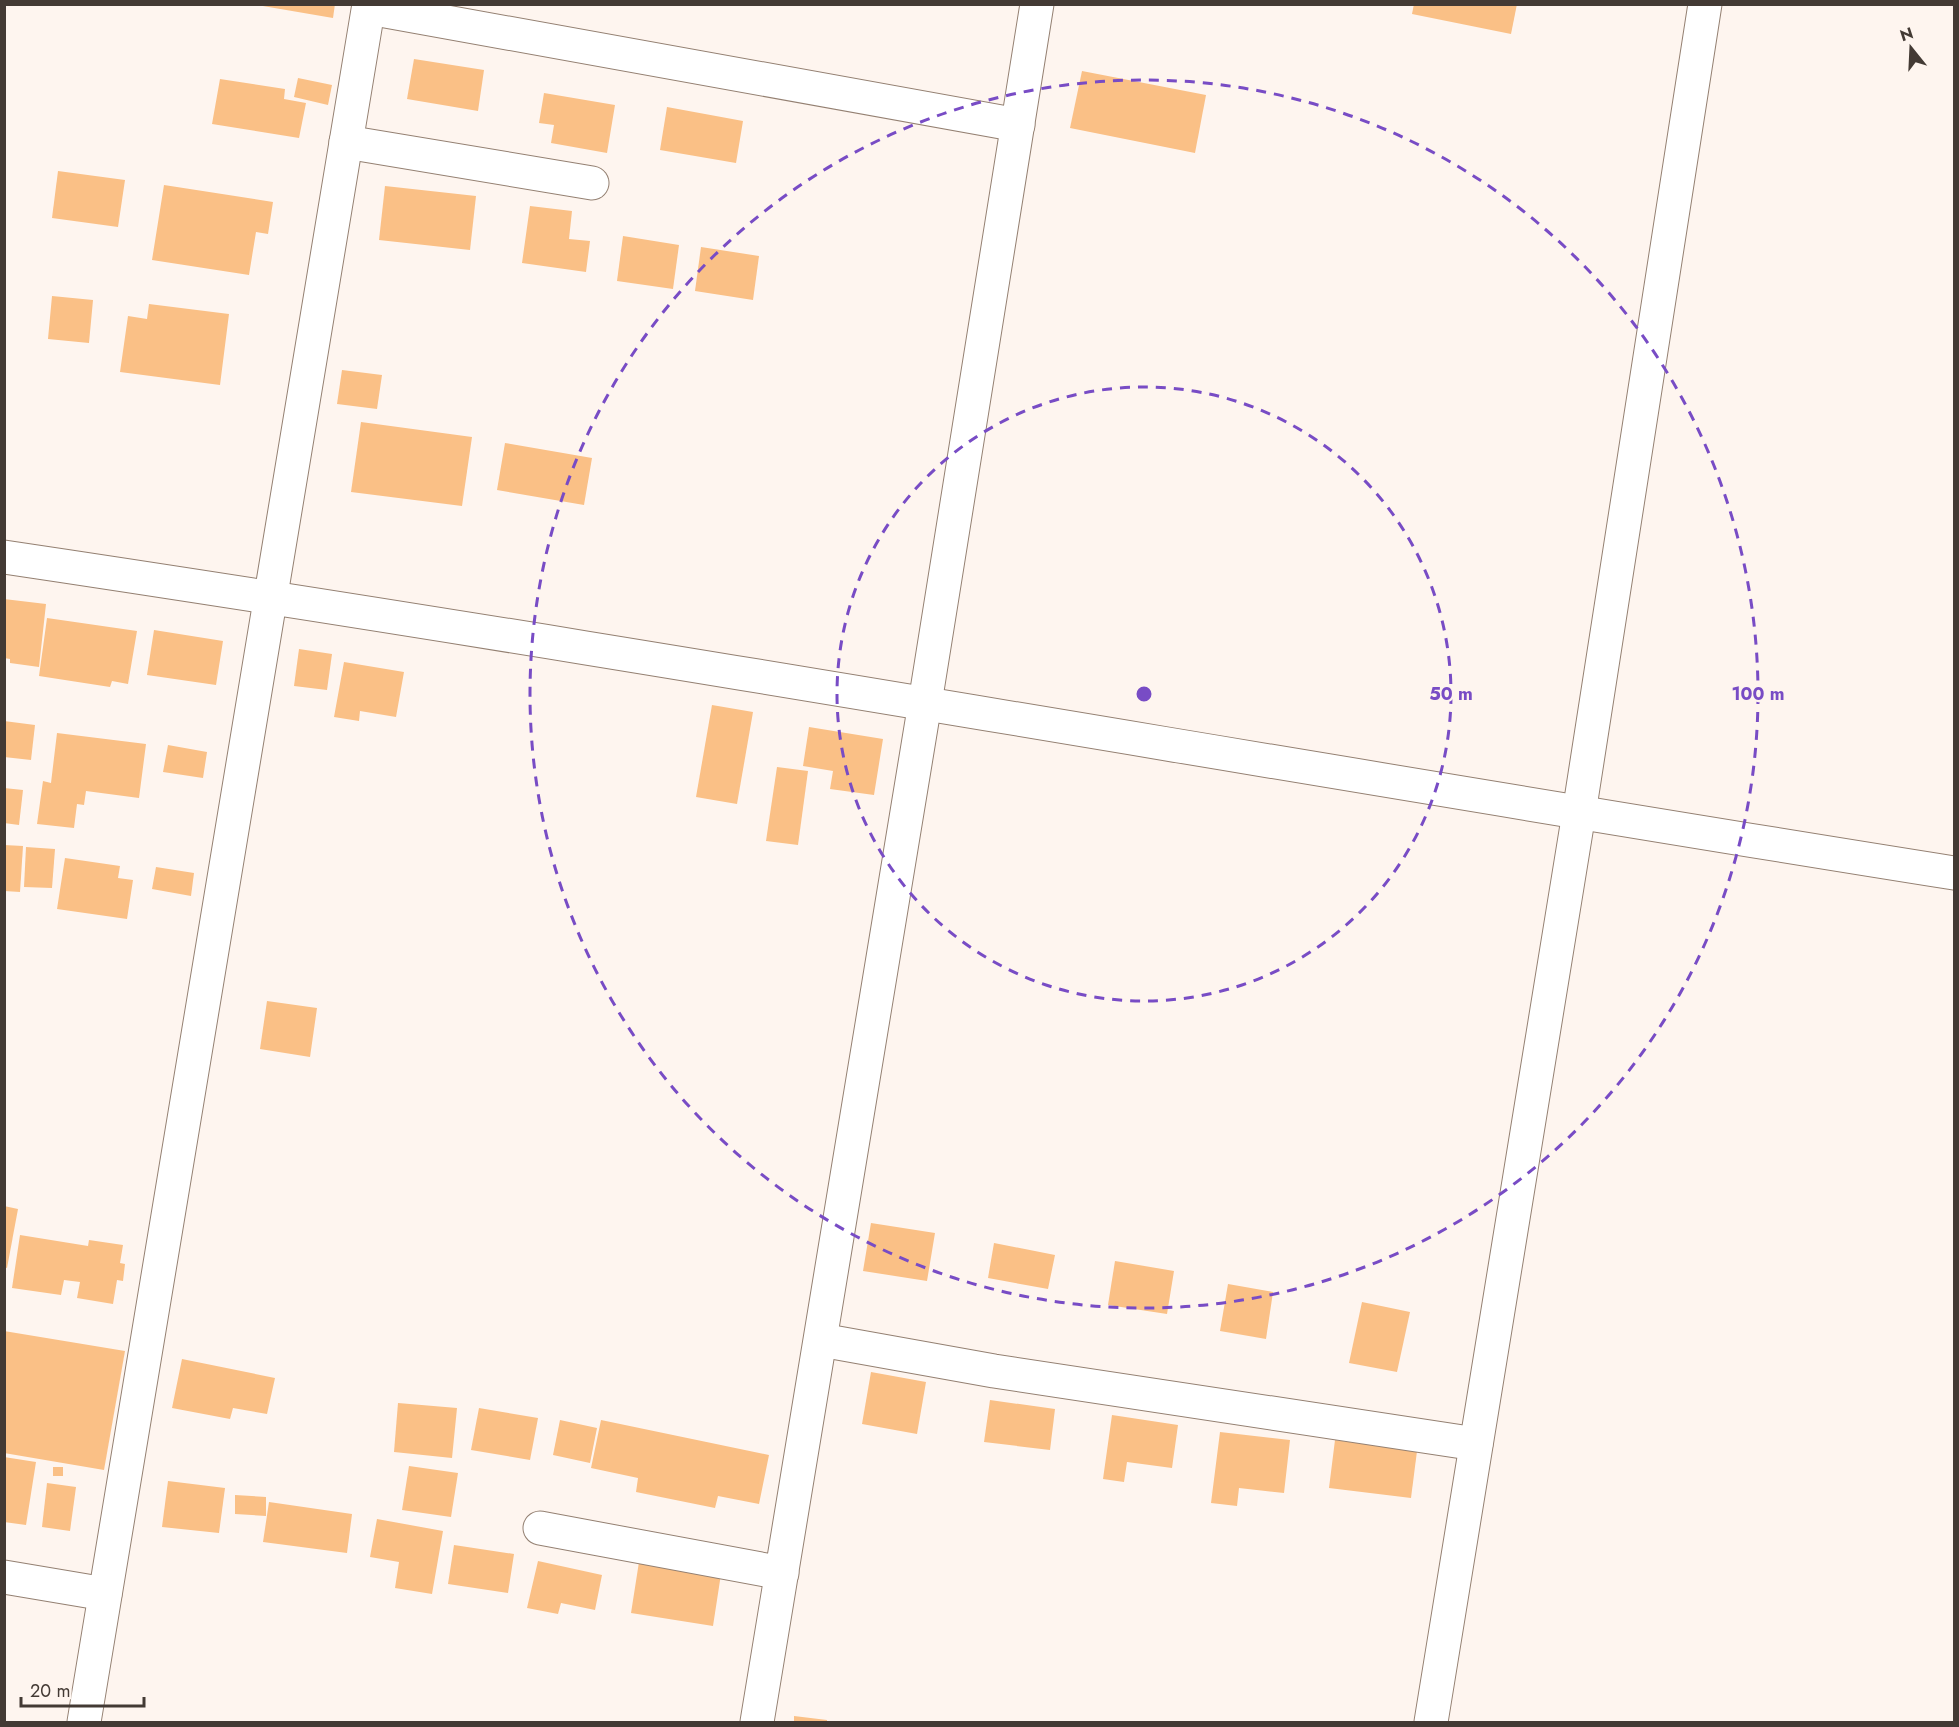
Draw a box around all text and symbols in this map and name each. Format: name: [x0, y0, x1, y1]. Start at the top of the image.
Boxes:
north arrow: [1881, 18, 1941, 78]
text: N: [1897, 21, 1916, 47]
text: 50 m: [1429, 681, 1473, 707]
text: 100 m: [1731, 681, 1785, 707]
centre of rings: [1134, 684, 1154, 704]
scale bar: [21, 1670, 144, 1708]
text: 20 m: [30, 1678, 70, 1704]

